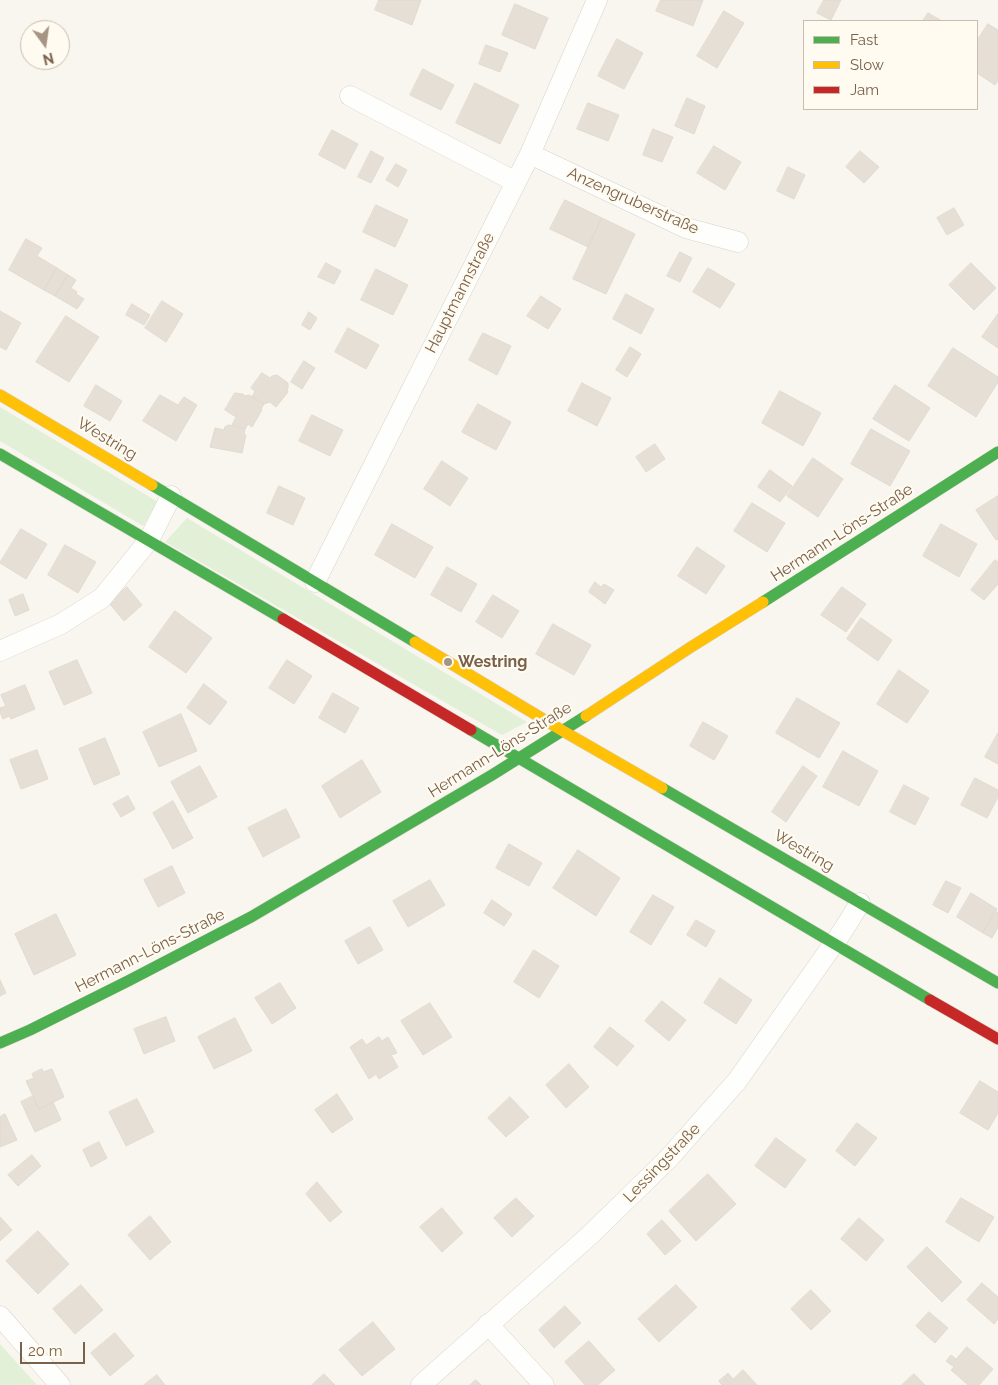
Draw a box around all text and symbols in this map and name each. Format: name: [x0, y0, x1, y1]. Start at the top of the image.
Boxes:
north arrow: [20, 20, 70, 70]
legend: [803, 20, 978, 110]
text: Fast: [850, 31, 878, 49]
text: N: [41, 50, 56, 68]
text: Slow: [850, 56, 884, 74]
text: Jam: [850, 81, 879, 99]
street label: Anzengruberstraße: [564, 163, 702, 239]
street label: Hauptmannstraße: [421, 230, 499, 356]
street label: Westring: [74, 414, 140, 464]
street label: Hermann-Löns-Straße: [767, 480, 917, 586]
place label: Westring: [458, 652, 527, 672]
marker: Westring: [442, 656, 454, 668]
street label: Hermann-Löns-Straße: [425, 698, 575, 802]
street label: Westring: [770, 826, 838, 876]
street label: Hermann-Löns-Straße: [72, 905, 228, 997]
street label: Lessingstraße: [620, 1120, 704, 1206]
scale bar: [22, 1332, 88, 1364]
text: 20 m: [28, 1342, 63, 1360]

